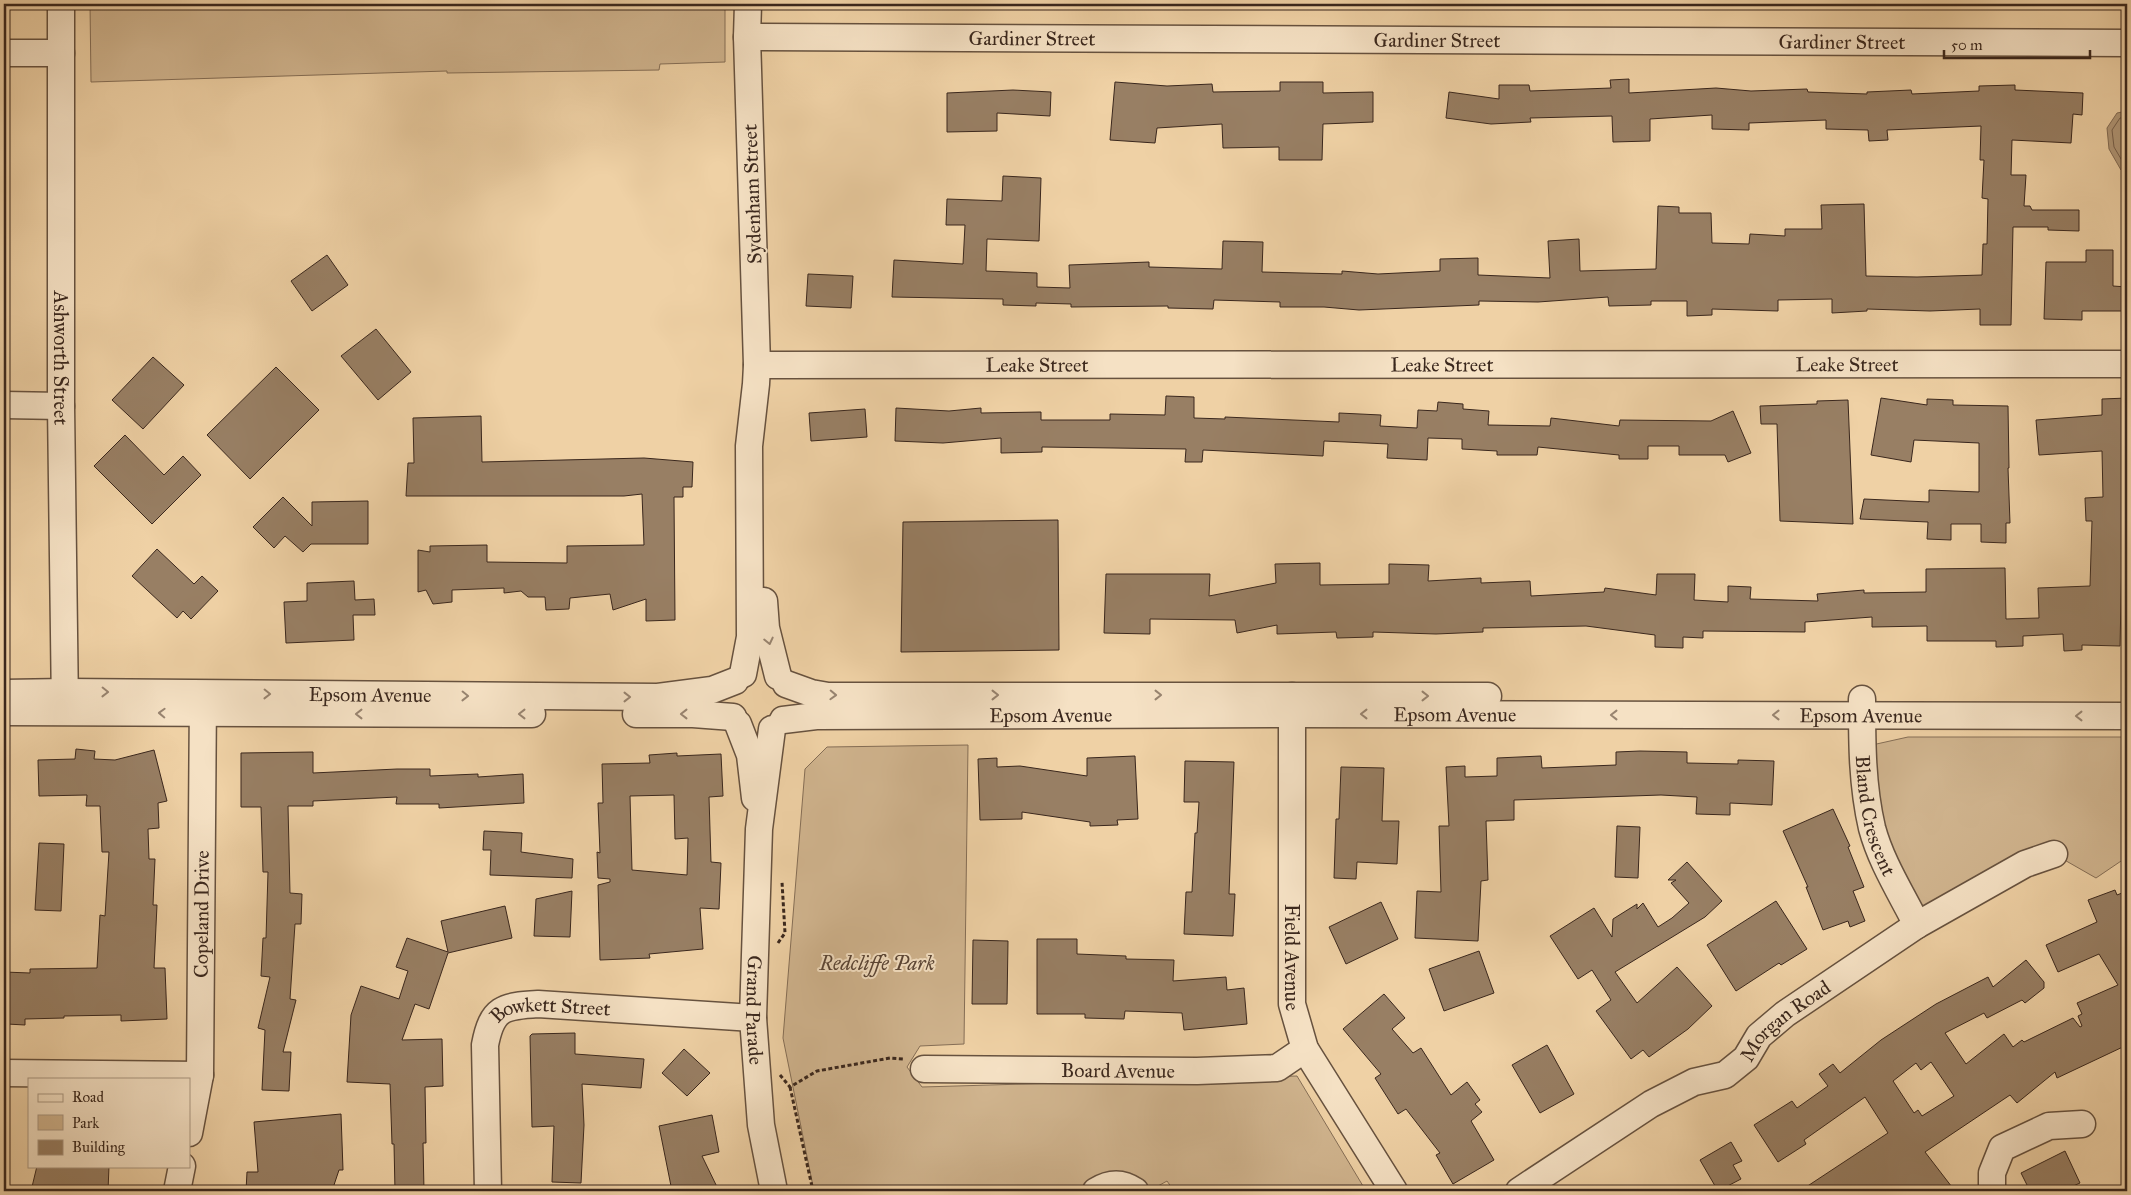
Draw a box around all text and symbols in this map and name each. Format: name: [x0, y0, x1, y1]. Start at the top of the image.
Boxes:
street label: Gardiner Street: [969, 26, 1095, 51]
street label: Gardiner Street: [1374, 28, 1500, 52]
scale bar: [1944, 28, 2090, 60]
street label: Gardiner Street: [1779, 29, 1905, 54]
text: 50 m: [1951, 36, 1983, 54]
street label: Sydenham Street: [738, 124, 766, 264]
street label: Ashworth Street: [49, 290, 73, 425]
street label: Leake Street: [1390, 352, 1494, 377]
street label: Leake Street: [1795, 352, 1899, 376]
street label: Leake Street: [985, 353, 1089, 377]
one-way arrow: [763, 637, 774, 646]
street label: Epsom Avenue: [308, 682, 432, 707]
one-way arrow: [102, 687, 109, 697]
one-way arrow: [264, 689, 272, 699]
one-way arrow: [461, 690, 469, 701]
one-way arrow: [829, 690, 837, 701]
one-way arrow: [992, 690, 999, 700]
one-way arrow: [1154, 690, 1162, 700]
one-way arrow: [1422, 691, 1429, 701]
one-way arrow: [624, 692, 632, 702]
street label: Epsom Avenue: [1393, 702, 1516, 727]
street label: Epsom Avenue: [989, 703, 1112, 727]
street label: Epsom Avenue: [1799, 703, 1922, 728]
one-way arrow: [158, 708, 166, 718]
one-way arrow: [355, 709, 363, 719]
one-way arrow: [518, 709, 526, 719]
one-way arrow: [680, 709, 688, 719]
one-way arrow: [1359, 709, 1367, 719]
one-way arrow: [1609, 710, 1617, 720]
one-way arrow: [1772, 710, 1780, 720]
one-way arrow: [2074, 711, 2082, 721]
street label: Bland Crescent: [1851, 755, 1901, 880]
street label: Copeland Drive: [189, 850, 214, 978]
street label: Field Avenue: [1280, 904, 1305, 1013]
park label: Redcliffe Park: [818, 951, 935, 978]
street label: Grand Parade: [741, 955, 768, 1066]
street label: Morgan Road: [1735, 975, 1835, 1066]
street label: Bowkett Street: [484, 992, 611, 1027]
street label: Board Avenue: [1061, 1058, 1175, 1083]
legend: [28, 1078, 190, 1168]
text: Road: [72, 1088, 104, 1106]
text: Park: [72, 1114, 99, 1132]
text: Building: [72, 1138, 126, 1156]

